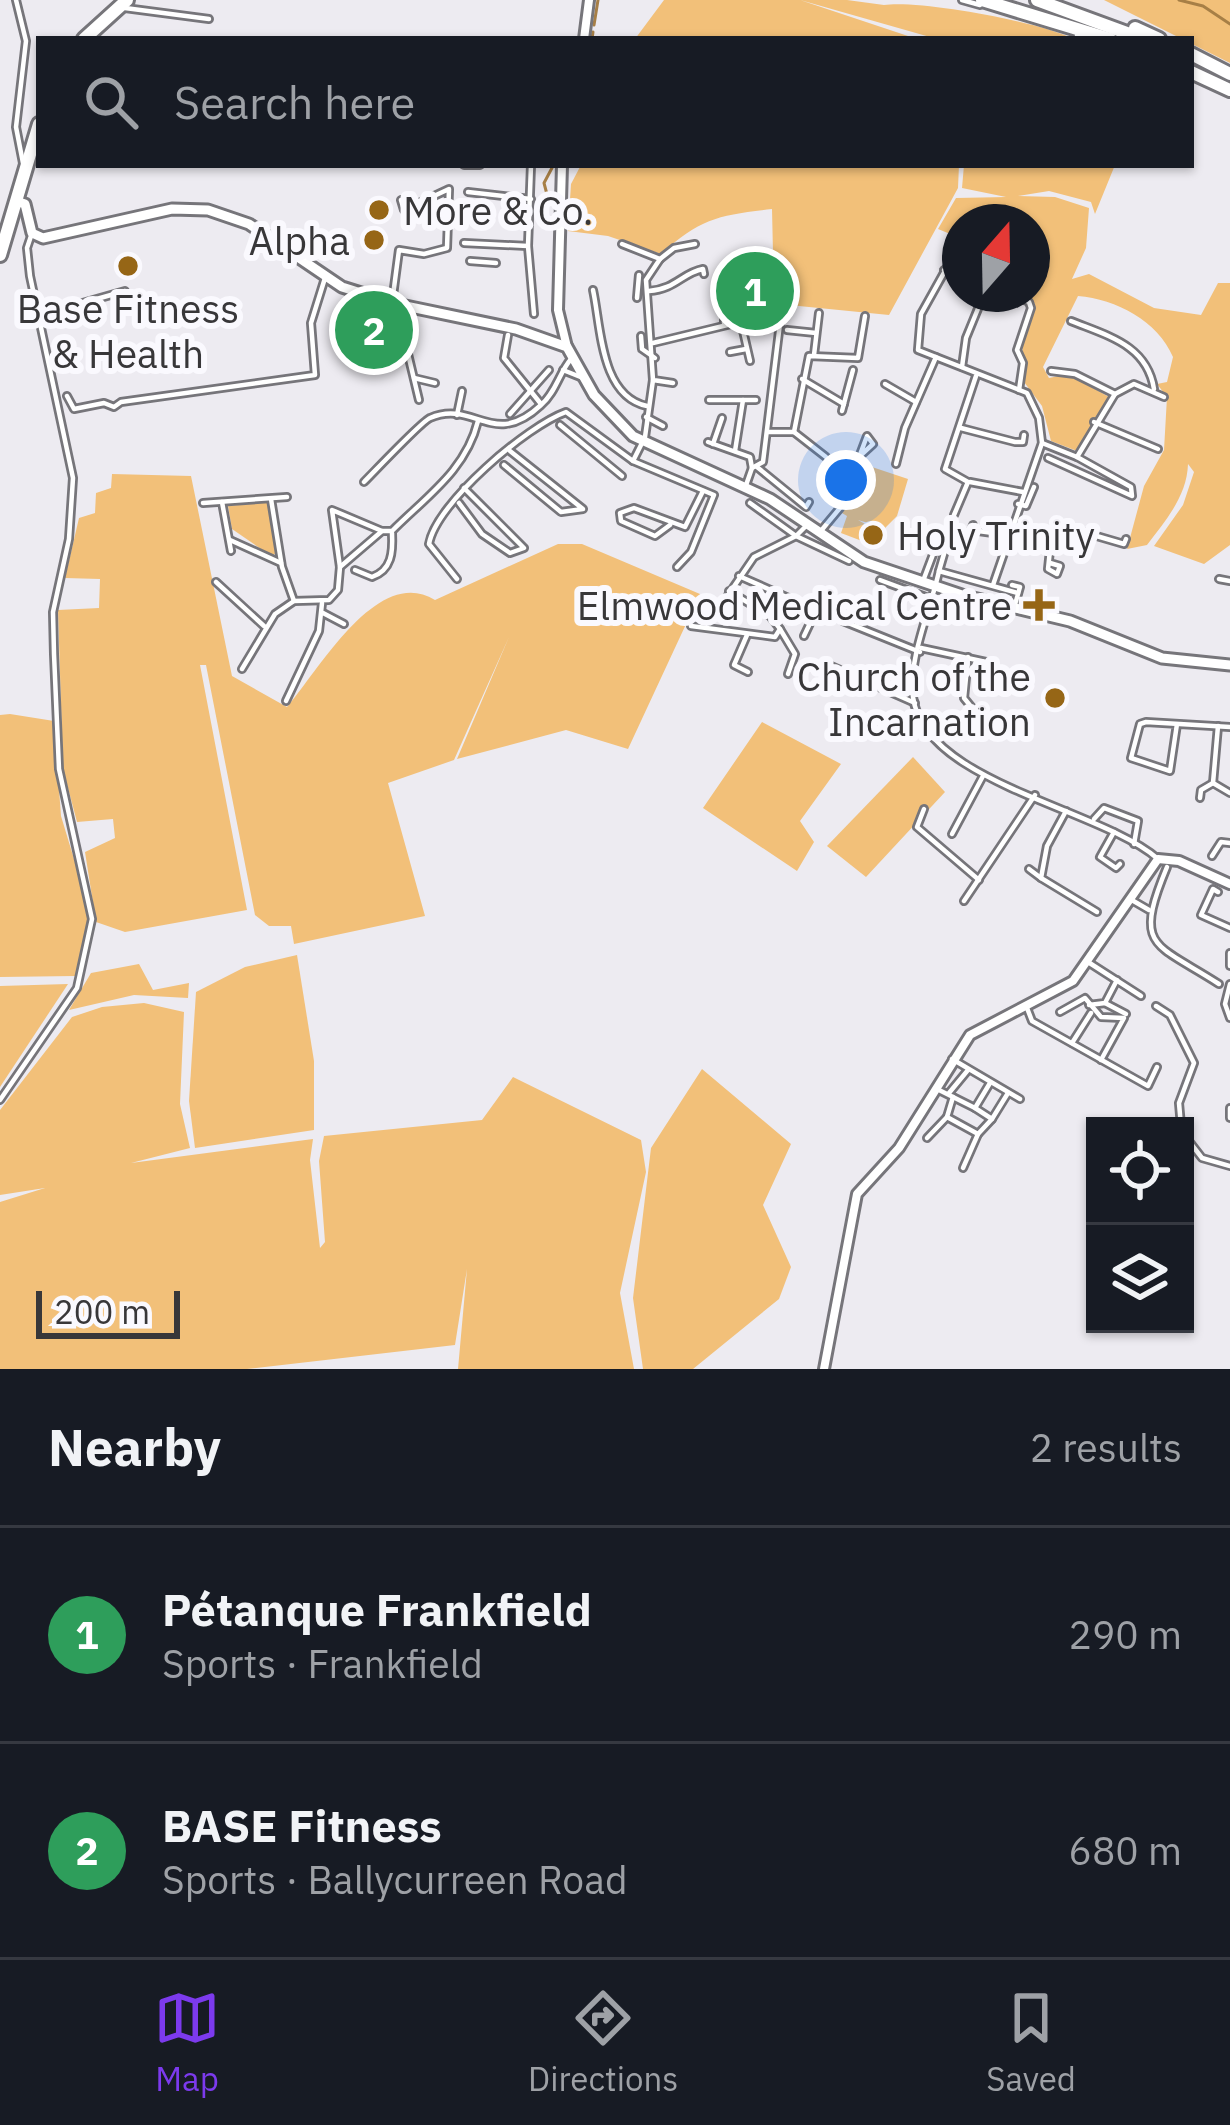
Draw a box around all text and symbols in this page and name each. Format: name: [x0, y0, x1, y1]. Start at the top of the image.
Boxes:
search box: [36, 36, 1194, 168]
icon: search: [78, 69, 144, 135]
text: Search here: [174, 73, 415, 131]
place label: More & Co.: [403, 185, 593, 236]
marker: More & Co.: [366, 197, 392, 223]
north arrow: [942, 204, 1050, 312]
place label: Alpha: [249, 215, 350, 266]
marker: Alpha: [361, 227, 387, 253]
pin: 1: [716, 246, 794, 336]
marker: Base Fitness & Health: [115, 253, 141, 279]
place label: Base Fitness & Health: [17, 283, 239, 379]
pin: 2: [335, 285, 413, 375]
your location: [816, 450, 876, 510]
place label: Holy Trinity: [897, 510, 1095, 561]
marker: Holy Trinity: [860, 522, 886, 548]
place label: Elmwood Medical Centre: [577, 580, 1012, 631]
marker: Elmwood Medical Centre: [1023, 589, 1055, 621]
place label: Church of the Incarnation: [797, 651, 1031, 747]
marker: Church of the Incarnation: [1042, 685, 1068, 711]
map controls: [1086, 1117, 1194, 1333]
button: locate: [1086, 1117, 1194, 1225]
button: layers: [1086, 1225, 1194, 1333]
scale bar: [36, 1285, 180, 1338]
text: 200 m: [54, 1290, 150, 1333]
text: Nearby: [48, 1414, 221, 1480]
text: 2 results: [1030, 1422, 1182, 1473]
text: Pétanque Frankfield: [162, 1580, 592, 1638]
text: 1: [75, 1609, 99, 1660]
text: 290 m: [1069, 1609, 1182, 1660]
text: Sports · Frankfield: [162, 1638, 483, 1689]
text: BASE Fitness: [162, 1796, 442, 1854]
text: 2: [75, 1825, 99, 1876]
text: 680 m: [1069, 1825, 1182, 1876]
text: Sports · Ballycurreen Road: [162, 1854, 628, 1905]
tab: Map: [154, 1985, 220, 2100]
tab: Directions: [528, 1985, 678, 2100]
tab: Saved: [986, 1985, 1076, 2100]

